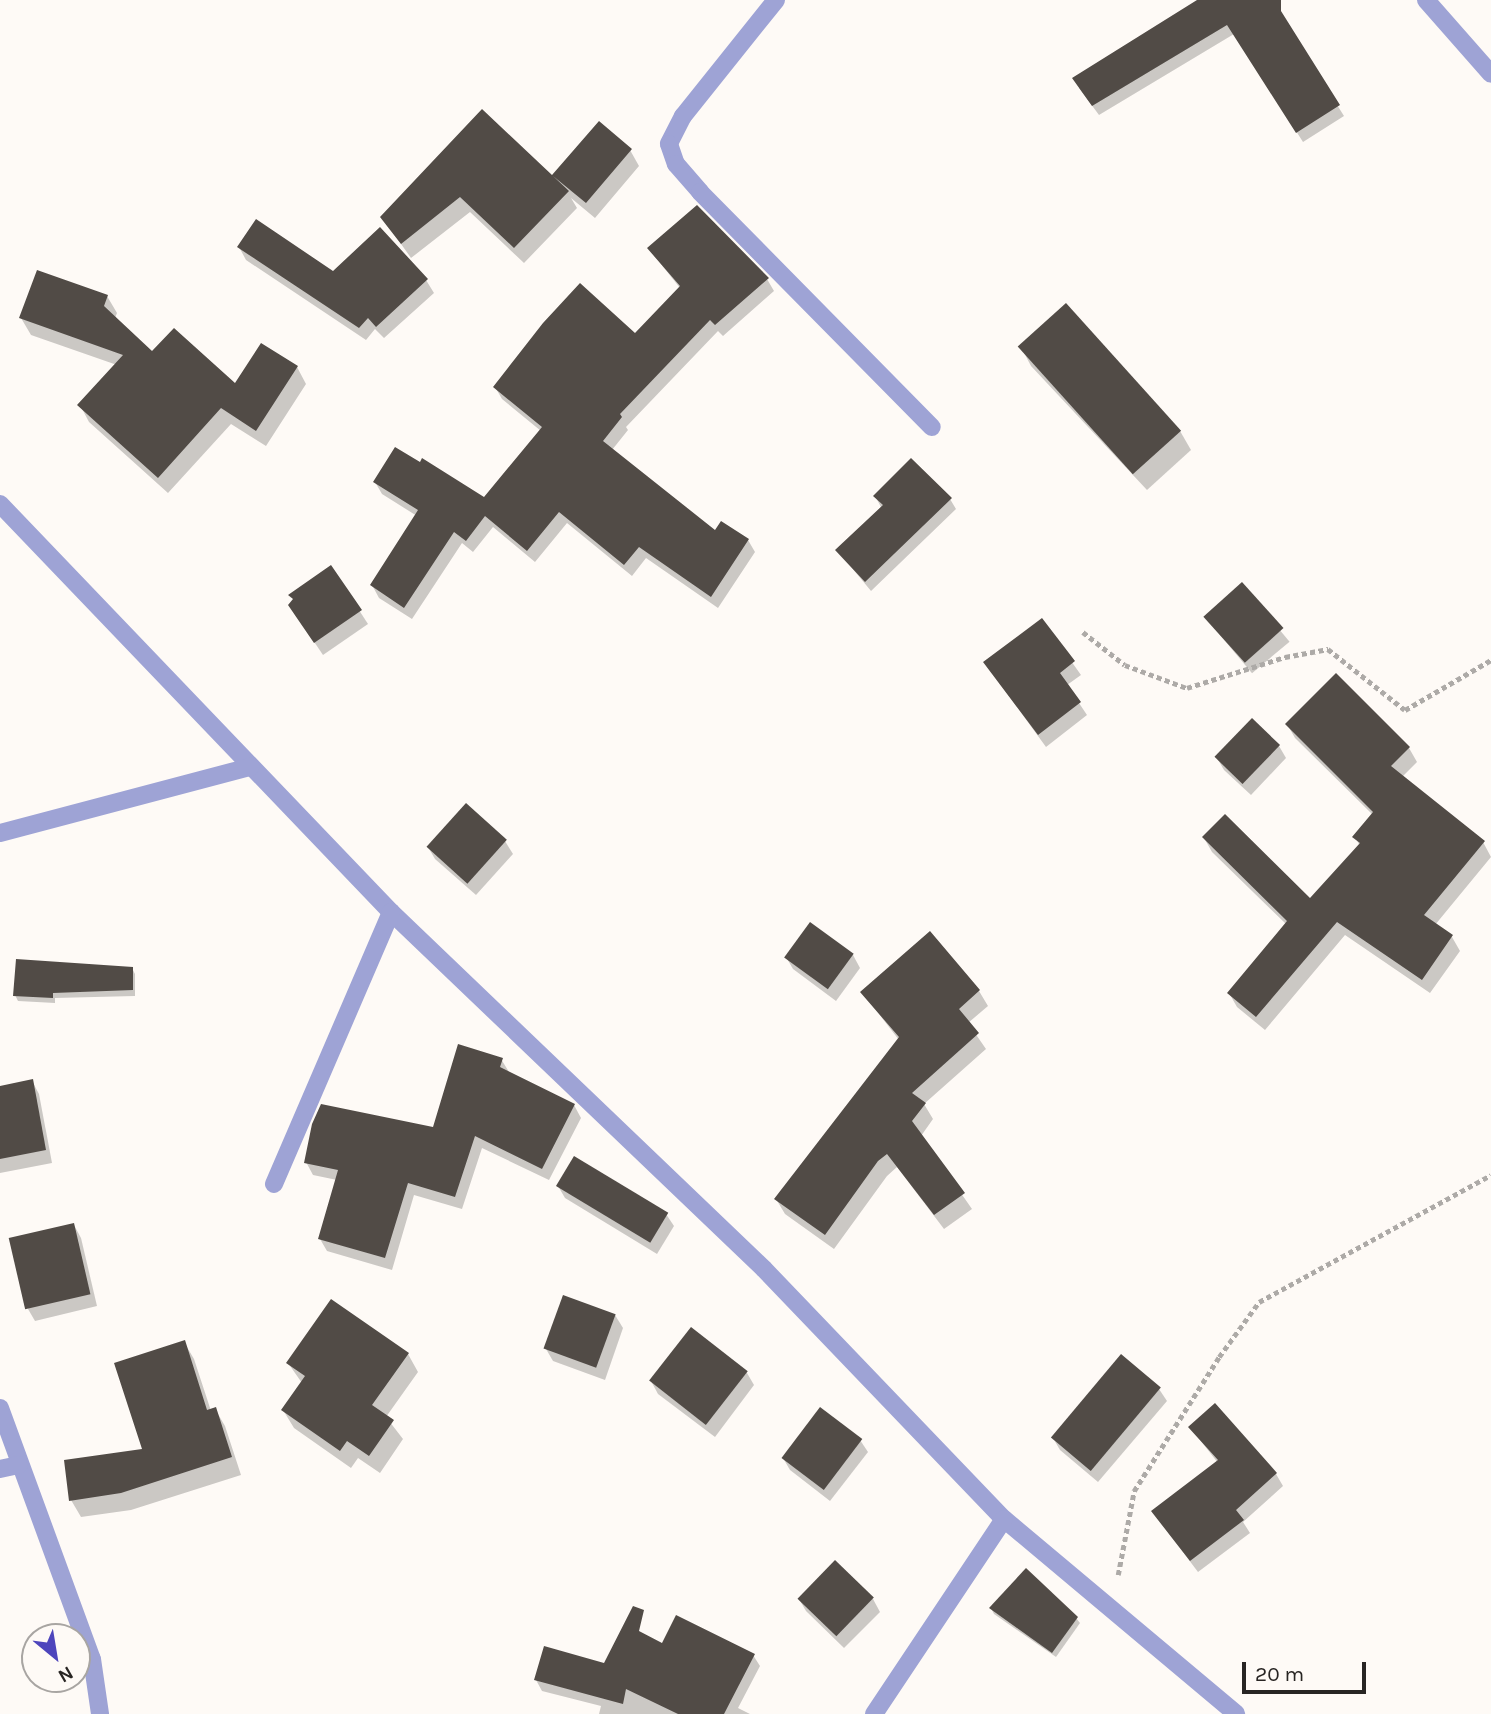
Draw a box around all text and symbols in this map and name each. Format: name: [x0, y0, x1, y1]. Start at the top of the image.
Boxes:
north arrow: [21, 1623, 91, 1693]
scale bar: [1246, 1648, 1370, 1692]
text: N: [54, 1662, 77, 1687]
text: 20 m: [1255, 1662, 1304, 1686]

